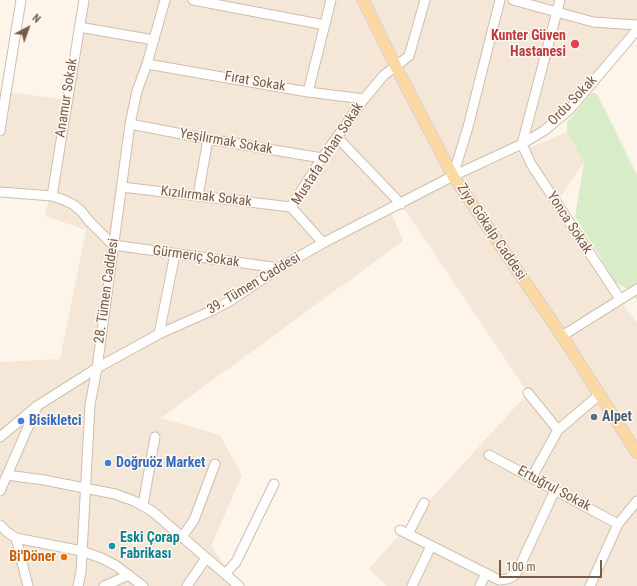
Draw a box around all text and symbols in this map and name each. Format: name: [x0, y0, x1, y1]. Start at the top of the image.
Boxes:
north arrow: [8, 8, 48, 48]
text: N: [29, 11, 43, 26]
place label: Kunter Güven Hastanesi: [491, 28, 566, 60]
marker: Kunter Güven Hastanesi: [569, 38, 581, 50]
street label: Anamur Sokak: [52, 57, 82, 139]
street label: Fırat Sokak: [223, 68, 287, 96]
street label: Ordu Sokak: [545, 72, 601, 130]
street label: Mustafa Orhan Sokak: [289, 100, 367, 208]
street label: Yeşilırmak Sokak: [178, 126, 274, 158]
street label: Ziya Gökalp Caddesi: [453, 181, 529, 283]
street label: Kızılırmak Sokak: [160, 183, 252, 211]
street label: Yonca Sokak: [543, 189, 595, 257]
street label: 28. Tümen Caddesi: [91, 237, 123, 345]
street label: Gürmeriç Sokak: [152, 243, 240, 271]
street label: 39. Tümen Caddesi: [204, 250, 304, 318]
place label: Alpet: [602, 409, 632, 425]
marker: Alpet: [589, 412, 599, 422]
place label: Bisikletci: [29, 413, 81, 429]
marker: Bisikletci: [16, 416, 26, 426]
place label: Doğruöz Market: [116, 455, 205, 471]
marker: Doğruöz Market: [103, 458, 113, 468]
street label: Ertuğrul Sokak: [515, 463, 593, 515]
place label: Eski Çorap Fabrikası: [120, 530, 180, 562]
marker: Eski Çorap Fabrikası: [107, 541, 117, 551]
place label: Bi'Döner: [9, 549, 56, 565]
marker: Bi'Döner: [59, 552, 69, 562]
scale bar: [501, 552, 604, 578]
text: 100 m: [506, 560, 536, 574]

